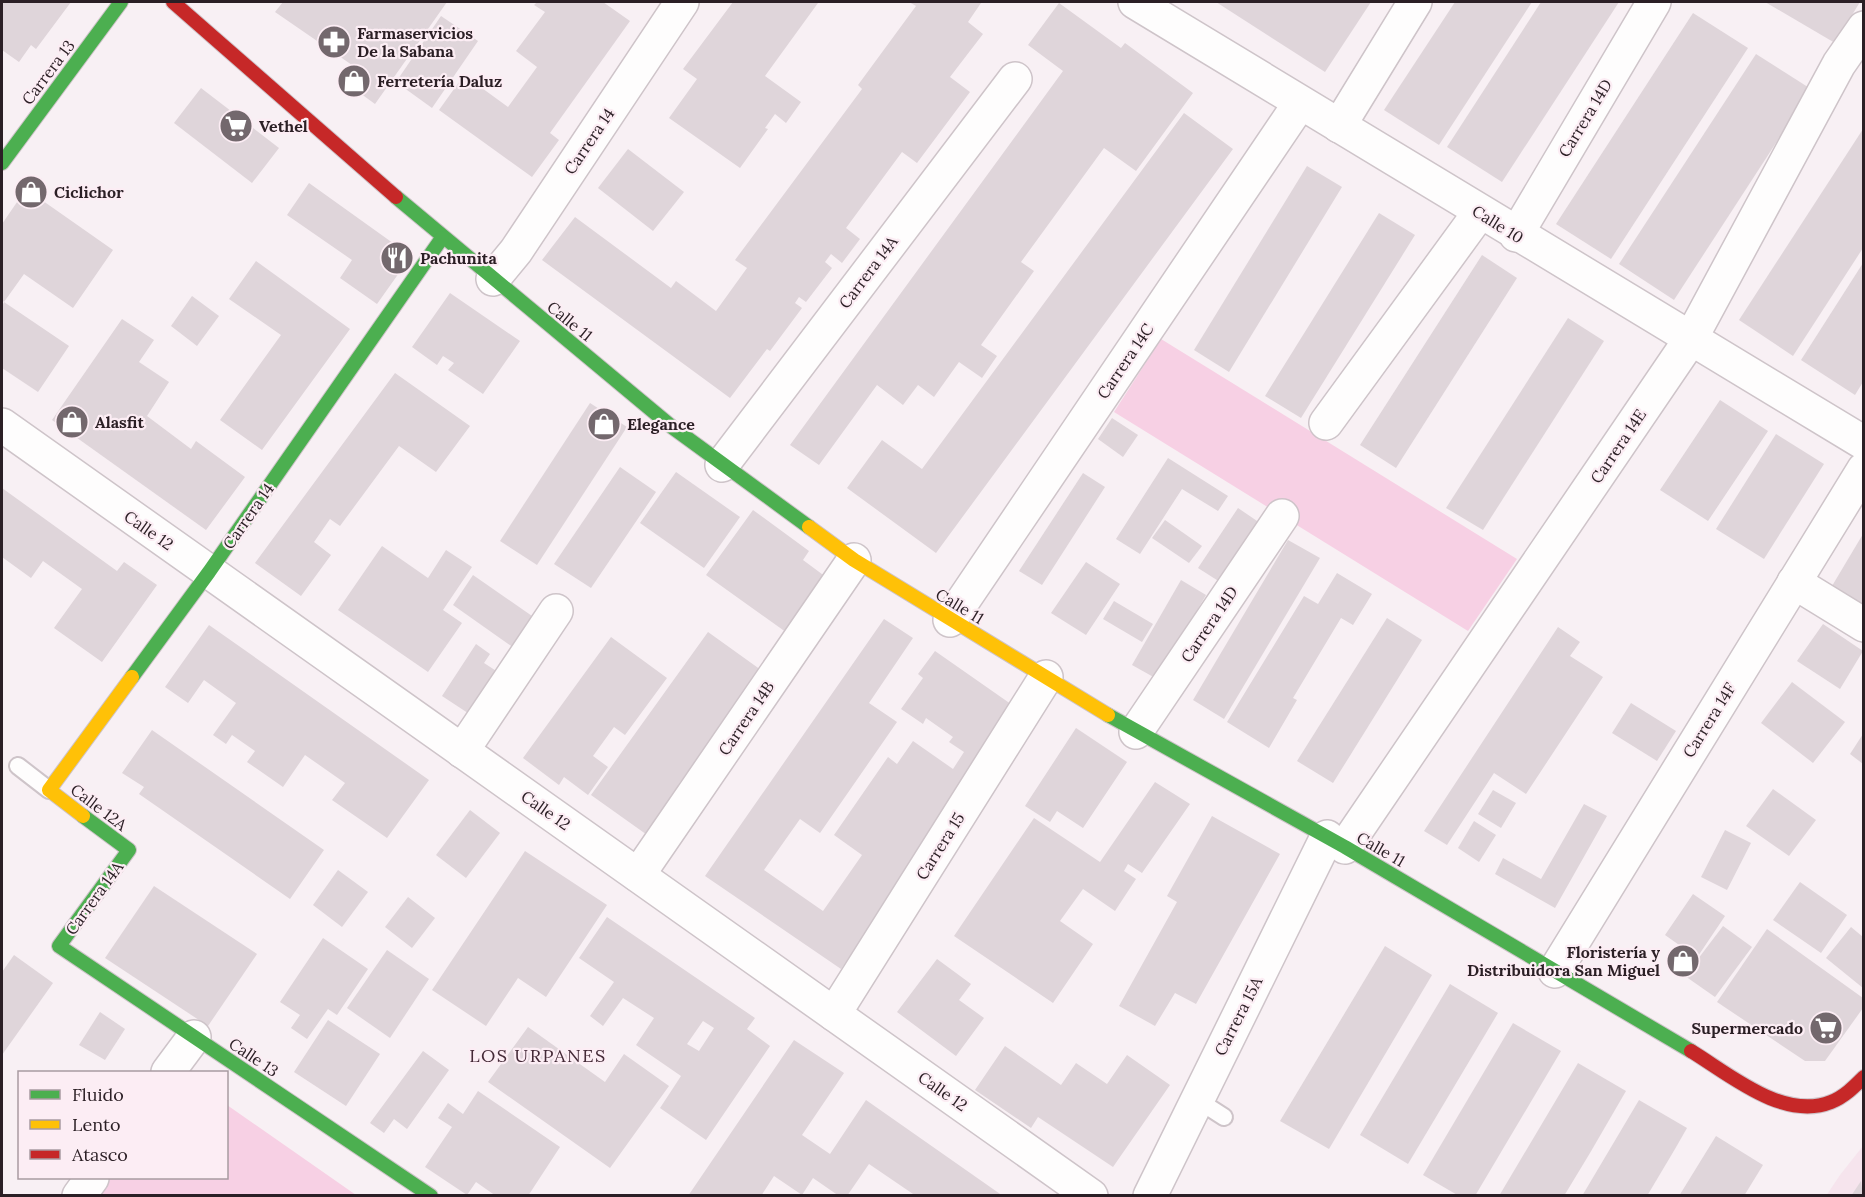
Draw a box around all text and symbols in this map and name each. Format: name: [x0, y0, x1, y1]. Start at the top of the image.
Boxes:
place label: Farmaservicios De la Sabana: [357, 23, 473, 61]
pharmacy icon: Farmaservicios De la Sabana: [316, 24, 352, 60]
street label: Carrera 13: [17, 36, 79, 108]
shop icon: Ferretería Daluz: [336, 63, 372, 99]
place label: Ferretería Daluz: [377, 71, 502, 91]
street label: Carrera 14D: [1554, 75, 1616, 161]
street label: Carrera 14: [560, 104, 619, 178]
supermarket icon: Vethel: [218, 108, 254, 144]
place label: Vethel: [259, 116, 308, 136]
shop icon: Ciclichor: [13, 174, 49, 210]
place label: Ciclichor: [54, 182, 124, 202]
street label: Calle 10: [1469, 200, 1527, 248]
street label: Carrera 14A: [834, 231, 902, 312]
restaurant icon: Pachunita: [379, 240, 415, 276]
place label: Pachunita: [420, 248, 497, 268]
street label: Calle 11: [543, 297, 597, 345]
street label: Carrera 14C: [1092, 319, 1158, 403]
shop icon: Alasfit: [54, 404, 90, 440]
street label: Carrera 14E: [1586, 405, 1650, 487]
shop icon: Elegance: [586, 406, 622, 442]
place label: Alasfit: [95, 412, 144, 432]
place label: Elegance: [627, 414, 695, 434]
street label: Carrera 14: [218, 479, 278, 553]
street label: Calle 12: [121, 506, 177, 554]
street label: Carrera 14D: [1176, 582, 1242, 666]
street label: Calle 11: [932, 584, 988, 628]
street label: Carrera 14B: [714, 677, 778, 759]
street label: Carrera 14F: [1678, 679, 1740, 761]
street label: Calle 12A: [67, 779, 132, 835]
street label: Calle 12: [518, 786, 574, 834]
street label: Carrera 15: [911, 809, 969, 883]
street label: Calle 11: [1353, 827, 1409, 871]
street label: Carrera 14A: [61, 857, 128, 939]
place label: Floristería y Distribuidora San Miguel: [1467, 942, 1660, 980]
shop icon: Floristería y Distribuidora San Miguel: [1665, 943, 1701, 979]
street label: Carrera 15A: [1210, 972, 1267, 1059]
supermarket icon: Supermercado: [1808, 1010, 1844, 1046]
place label: Supermercado: [1692, 1018, 1803, 1038]
street label: Calle 13: [225, 1033, 283, 1081]
district label: LOS URPANES: [469, 1044, 607, 1067]
street label: Calle 12: [915, 1067, 971, 1115]
legend: [18, 1071, 228, 1179]
text: Fluido: [72, 1083, 124, 1106]
text: Lento: [72, 1113, 120, 1136]
text: Atasco: [71, 1143, 128, 1166]

